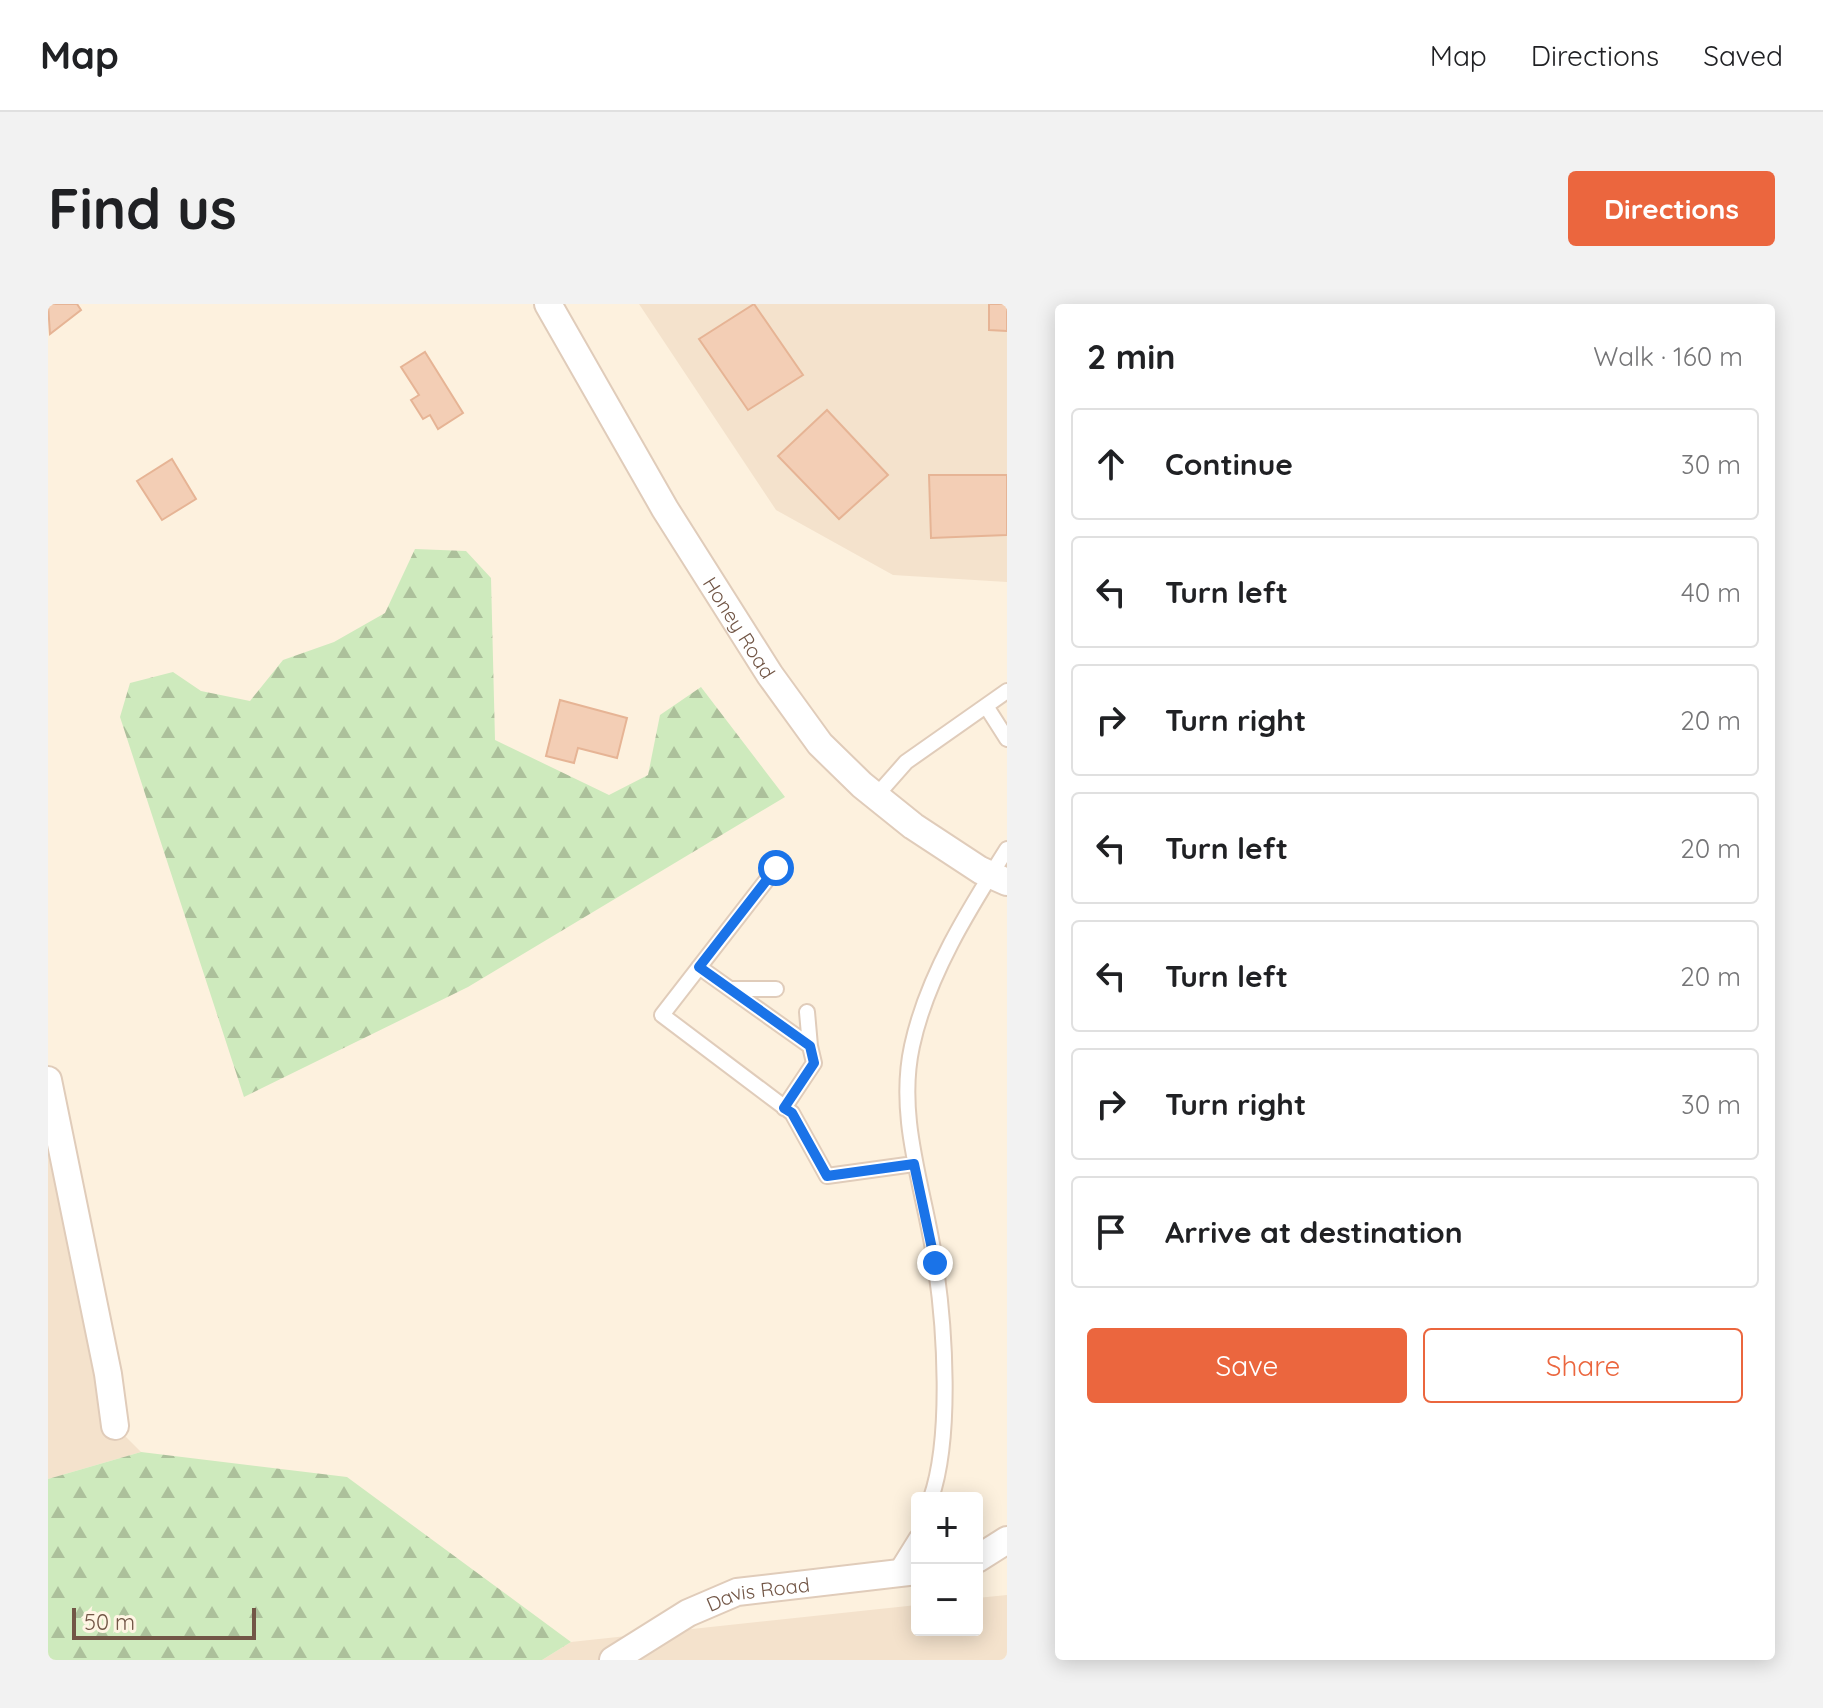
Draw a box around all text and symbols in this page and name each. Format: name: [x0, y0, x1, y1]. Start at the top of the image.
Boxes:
text: Map: [40, 31, 119, 79]
text: Map: [1430, 38, 1487, 73]
text: Directions: [1531, 38, 1659, 73]
text: Saved: [1703, 38, 1783, 73]
button: Directions: [1568, 171, 1775, 246]
text: Find us: [48, 173, 237, 243]
text: 2 min: [1087, 335, 1176, 378]
text: Walk · 160 m: [1593, 340, 1743, 373]
icon: ahead: [1089, 442, 1133, 486]
text: Continue: [1165, 445, 1293, 483]
text: 30 m: [1681, 448, 1741, 481]
icon: left: [1089, 570, 1133, 614]
street label: Honey Road: [698, 572, 781, 683]
text: Turn left: [1165, 573, 1288, 611]
text: 40 m: [1681, 576, 1741, 609]
icon: right: [1089, 698, 1133, 742]
text: Turn right: [1165, 701, 1306, 739]
text: 20 m: [1680, 704, 1741, 737]
icon: left: [1089, 826, 1133, 870]
text: Turn left: [1165, 829, 1288, 867]
text: 20 m: [1680, 832, 1741, 865]
route start: [758, 850, 794, 886]
icon: left: [1089, 954, 1133, 998]
text: Turn left: [1165, 957, 1288, 995]
text: 20 m: [1680, 960, 1741, 993]
icon: right: [1089, 1082, 1133, 1126]
text: Turn right: [1165, 1085, 1306, 1123]
text: 30 m: [1681, 1088, 1741, 1121]
icon: arrive: [1089, 1210, 1133, 1254]
text: Arrive at destination: [1165, 1213, 1463, 1251]
route end: [917, 1245, 953, 1281]
button: Save: [1087, 1328, 1407, 1403]
button: Share: [1423, 1328, 1743, 1403]
map controls: [911, 1492, 983, 1636]
button: +: [911, 1492, 983, 1564]
button: −: [911, 1564, 983, 1636]
street label: Davis Road: [702, 1571, 811, 1616]
scale bar: [72, 1604, 256, 1640]
text: 50 m: [84, 1608, 135, 1636]

